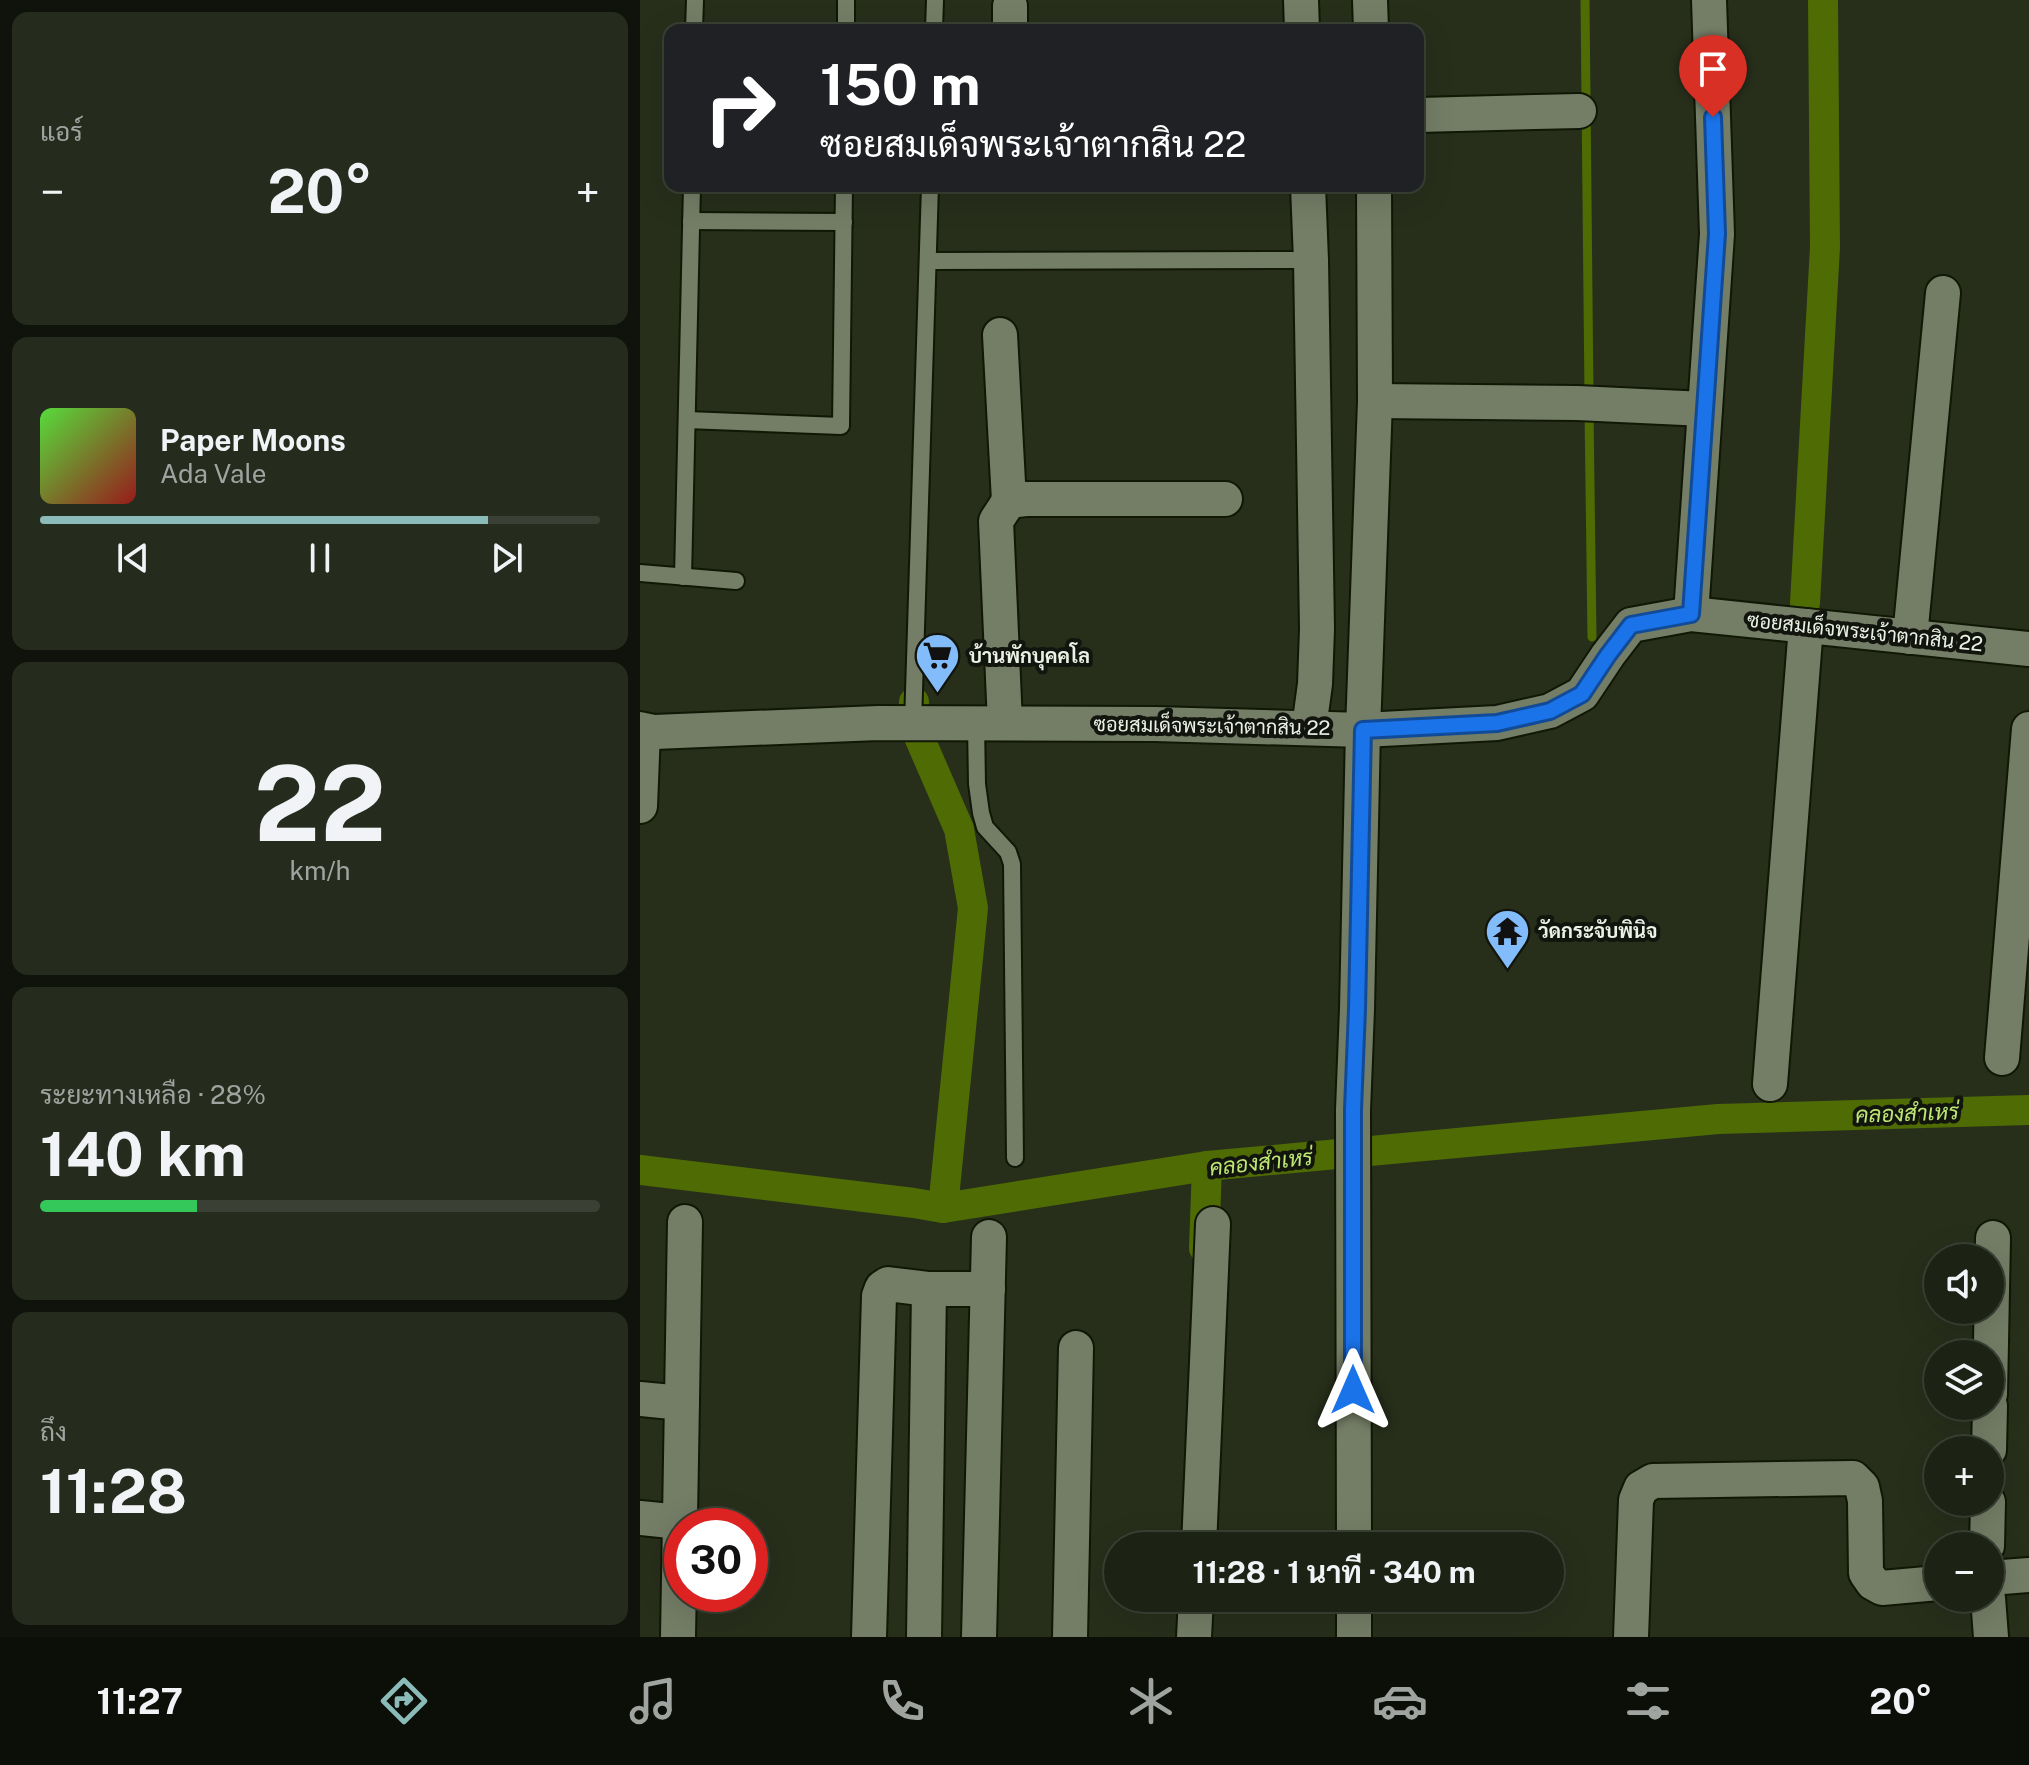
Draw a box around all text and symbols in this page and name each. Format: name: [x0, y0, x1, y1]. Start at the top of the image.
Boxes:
pin: [1679, 35, 1747, 117]
icon: arrive: [1691, 47, 1735, 91]
text: 150 m: [820, 52, 981, 118]
icon: right: [688, 56, 792, 160]
text: แอร์: [40, 116, 83, 147]
text: ซอยสมเด็จพระเจ้าตากสิน 22: [820, 123, 1246, 165]
text: 20°: [267, 156, 373, 227]
text: −: [40, 166, 64, 218]
text: +: [576, 166, 600, 218]
text: Paper Moons: [160, 422, 346, 458]
text: Ada Vale: [160, 458, 266, 489]
icon: previous: [111, 536, 155, 580]
icon: pause: [298, 536, 342, 580]
icon: next: [485, 536, 529, 580]
street label: ซอยสมเด็จพระเจ้าตากสิน 22: [1746, 605, 1984, 656]
supermarket icon: บ้านพักบุคคโล: [914, 632, 962, 695]
place label: บ้านพักบุคคโล: [969, 642, 1090, 671]
street label: ซอยสมเด็จพระเจ้าตากสิน 22: [1093, 709, 1331, 740]
text: 22: [254, 742, 386, 864]
text: km/h: [289, 855, 351, 886]
temple icon: วัดกระจับพินิจ: [1483, 907, 1531, 970]
place label: วัดกระจับพินิจ: [1538, 918, 1657, 943]
text: ระยะทางเหลือ · 28%: [40, 1079, 266, 1110]
water label: คลองสำเหร่: [1855, 1098, 1961, 1128]
text: 140 km: [40, 1119, 246, 1190]
water label: คลองสำเหร่: [1208, 1144, 1315, 1180]
map controls: [1924, 1244, 2004, 1612]
button: sound: [1924, 1244, 2004, 1324]
button: layers: [1924, 1340, 2004, 1420]
position arrow: [1311, 1348, 1395, 1432]
text: ถึง: [40, 1416, 67, 1447]
button: +: [1924, 1436, 2004, 1516]
text: 11:28: [40, 1456, 187, 1527]
speed limit sign: 30: [664, 1508, 768, 1612]
button: −: [1924, 1532, 2004, 1612]
text: 11:28 · 1 นาที · 340 m: [1192, 1554, 1476, 1590]
icon: directions: [376, 1673, 432, 1729]
icon: music: [625, 1673, 681, 1729]
icon: phone: [874, 1673, 930, 1729]
icon: climate: [1123, 1673, 1179, 1729]
icon: car: [1372, 1673, 1428, 1729]
icon: filters: [1620, 1673, 1676, 1729]
text: 11:27: [96, 1680, 183, 1722]
text: 20°: [1869, 1680, 1932, 1722]

